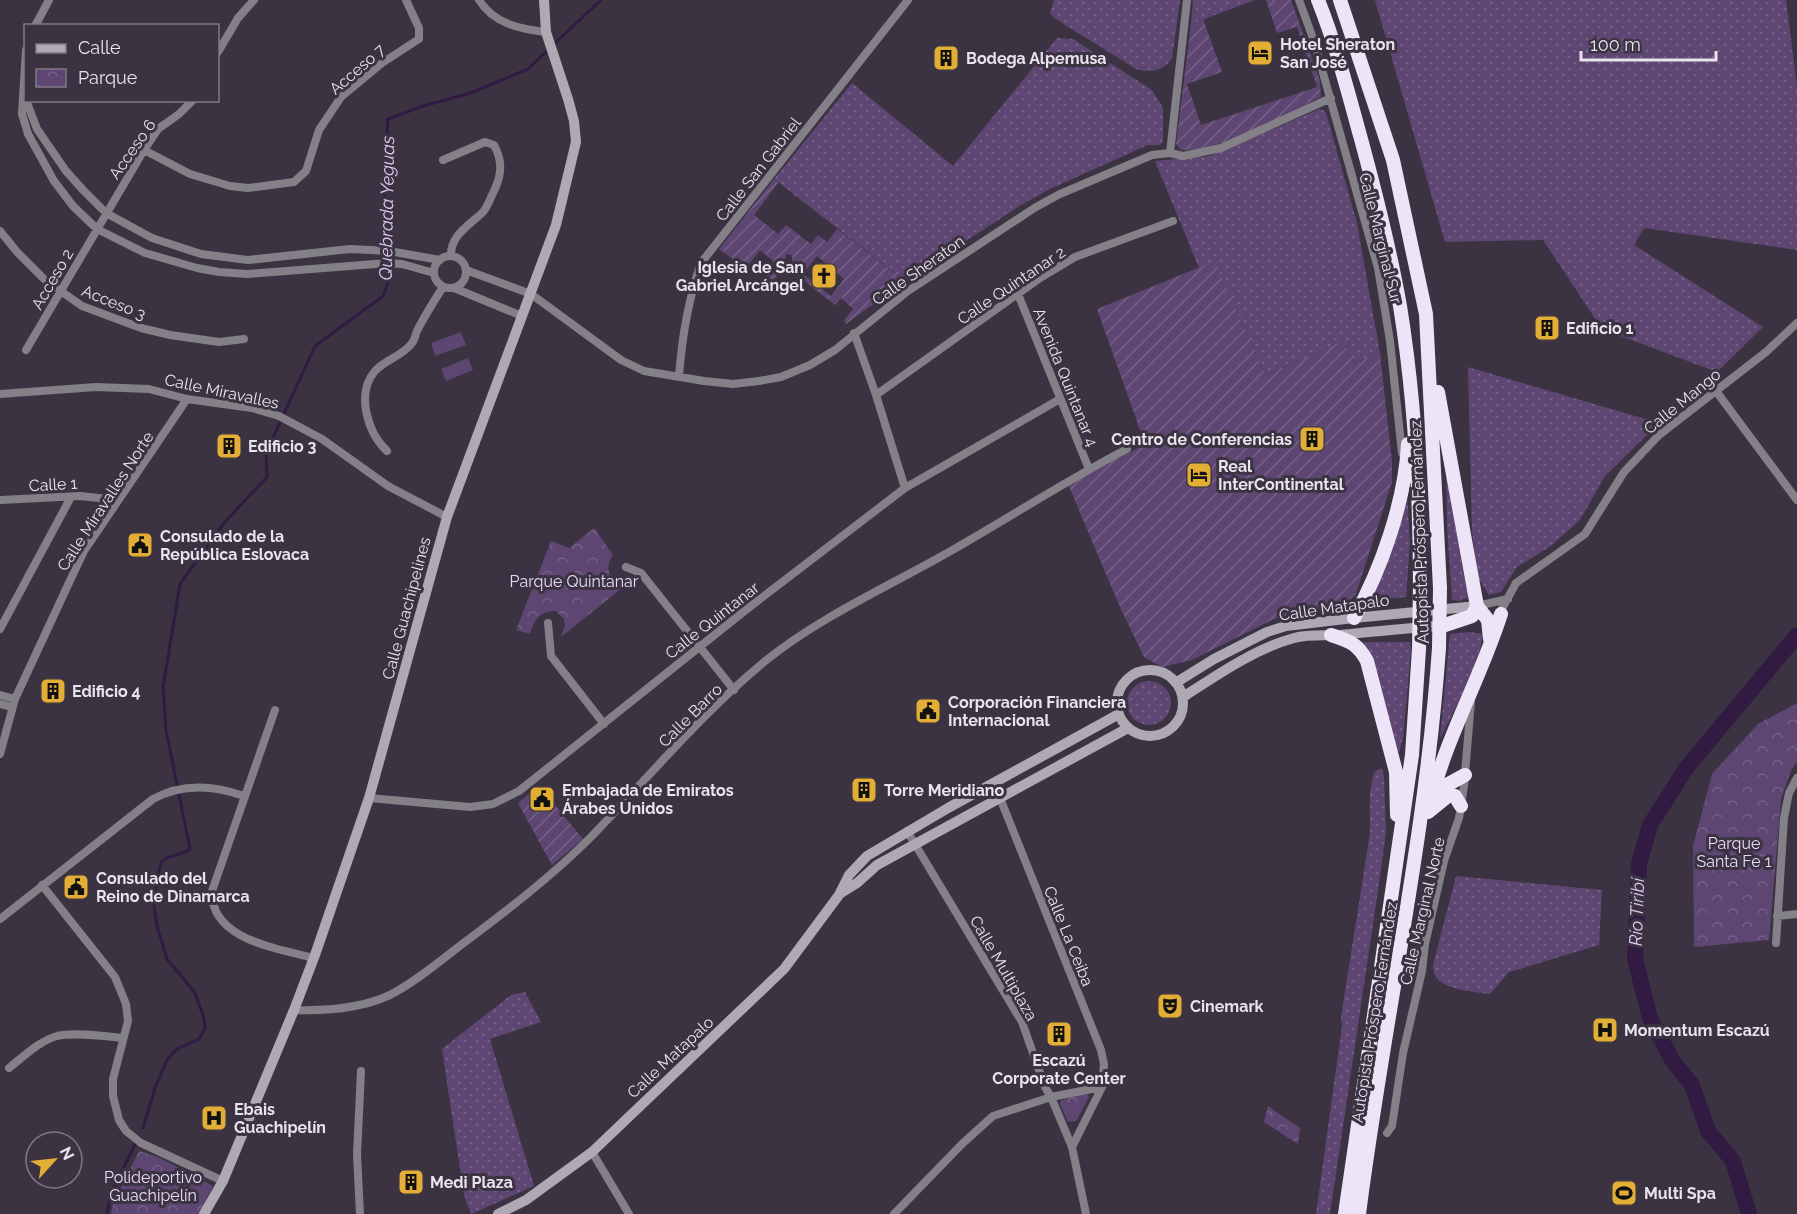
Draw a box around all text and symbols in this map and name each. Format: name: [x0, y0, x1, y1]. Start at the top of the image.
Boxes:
legend: [24, 24, 219, 102]
scale bar: [1581, 24, 1716, 62]
text: 100 m: [1590, 34, 1641, 55]
place label: Hotel Sheraton San José: [1280, 35, 1395, 72]
text: Calle: [78, 37, 121, 58]
hotel icon: Hotel Sheraton San José: [1245, 38, 1275, 68]
street label: Acceso 7: [326, 40, 389, 99]
building icon: Bodega Alpemusa: [931, 43, 961, 73]
place label: Bodega Alpemusa: [966, 49, 1107, 68]
text: Parque: [78, 67, 138, 88]
street label: Calle San Gabriel: [712, 113, 805, 225]
street label: Acceso 6: [105, 116, 160, 183]
water label: Quebrada Yeguas: [375, 135, 398, 280]
street label: Calle Marginal Sur: [1355, 171, 1406, 306]
street label: Calle Sheraton: [868, 231, 968, 309]
street label: Calle Quintanar 2: [954, 242, 1069, 328]
street label: Acceso 2: [27, 245, 77, 313]
place label: Iglesia de San Gabriel Arcángel: [676, 258, 805, 295]
church icon: Iglesia de San Gabriel Arcángel: [809, 261, 839, 291]
street label: Acceso 3: [79, 281, 149, 324]
street label: Avenida Quintanar 4: [1029, 305, 1102, 450]
building icon: Edificio 1: [1532, 313, 1562, 343]
place label: Edificio 1: [1566, 319, 1634, 338]
street label: Calle Mango: [1640, 365, 1725, 438]
street label: Calle Miravalles: [163, 370, 281, 413]
street label: Autopista Próspero Fernández: [1406, 420, 1433, 644]
building icon: Centro de Conferencias: [1297, 424, 1327, 454]
street label: Calle Miravalles Norte: [53, 428, 158, 575]
place label: Centro de Conferencias: [1111, 430, 1292, 449]
building icon: Edificio 3: [214, 431, 244, 461]
place label: Edificio 3: [248, 437, 317, 456]
place label: Real InterContinental: [1218, 457, 1345, 494]
hotel icon: Real InterContinental: [1184, 460, 1214, 490]
street label: Calle 1: [28, 474, 78, 495]
place label: Consulado de la República Eslovaca: [160, 527, 309, 564]
public building icon: Consulado de la República Eslovaca: [125, 530, 155, 560]
street label: Calle Guachipelines: [378, 535, 435, 681]
park label: Parque Quintanar: [510, 572, 639, 591]
street label: Calle Quintanar: [662, 578, 763, 663]
street label: Calle Matapalo: [1278, 590, 1390, 625]
building icon: Edificio 4: [38, 676, 68, 706]
street label: Calle Barro: [655, 680, 726, 751]
place label: Edificio 4: [72, 682, 141, 701]
place label: Corporación Financiera Internacional: [948, 693, 1126, 730]
public building icon: Corporación Financiera Internacional: [913, 696, 943, 726]
building icon: Torre Meridiano: [849, 775, 879, 805]
place label: Embajada de Emiratos Árabes Unidos: [562, 781, 734, 818]
place label: Torre Meridiano: [884, 781, 1005, 800]
public building icon: Embajada de Emiratos Árabes Unidos: [527, 784, 557, 814]
park label: Parque Santa Fe 1: [1696, 834, 1772, 871]
street label: Calle Marginal Norte: [1396, 835, 1449, 987]
place label: Consulado del Reino de Dinamarca: [96, 869, 250, 906]
public building icon: Consulado del Reino de Dinamarca: [61, 872, 91, 902]
water label: Río Tiribí: [1625, 875, 1648, 946]
street label: Calle La Ceiba: [1040, 883, 1097, 989]
street label: Autopista Próspero Fernández: [1348, 900, 1401, 1124]
street label: Calle Multiplaza: [966, 912, 1041, 1024]
theatre icon: Cinemark: [1155, 991, 1185, 1021]
place label: Cinemark: [1190, 997, 1264, 1016]
street label: Calle Matapalo: [623, 1013, 717, 1102]
hospital icon: Momentum Escazú: [1590, 1015, 1620, 1045]
building icon: Escazú Corporate Center: [1044, 1019, 1074, 1049]
place label: Momentum Escazú: [1624, 1021, 1770, 1040]
place label: Escazú Corporate Center: [992, 1051, 1126, 1088]
place label: Ebais Guachipelín: [234, 1100, 326, 1137]
hospital icon: Ebais Guachipelín: [199, 1103, 229, 1133]
north arrow: [24, 1130, 84, 1190]
text: N: [56, 1144, 78, 1163]
building icon: Medi Plaza: [396, 1167, 426, 1197]
park label: Polideportivo Guachipelín: [104, 1168, 202, 1205]
place label: Medi Plaza: [430, 1173, 513, 1192]
sports icon: Multi Spa: [1609, 1178, 1639, 1208]
place label: Multi Spa: [1644, 1184, 1716, 1203]

